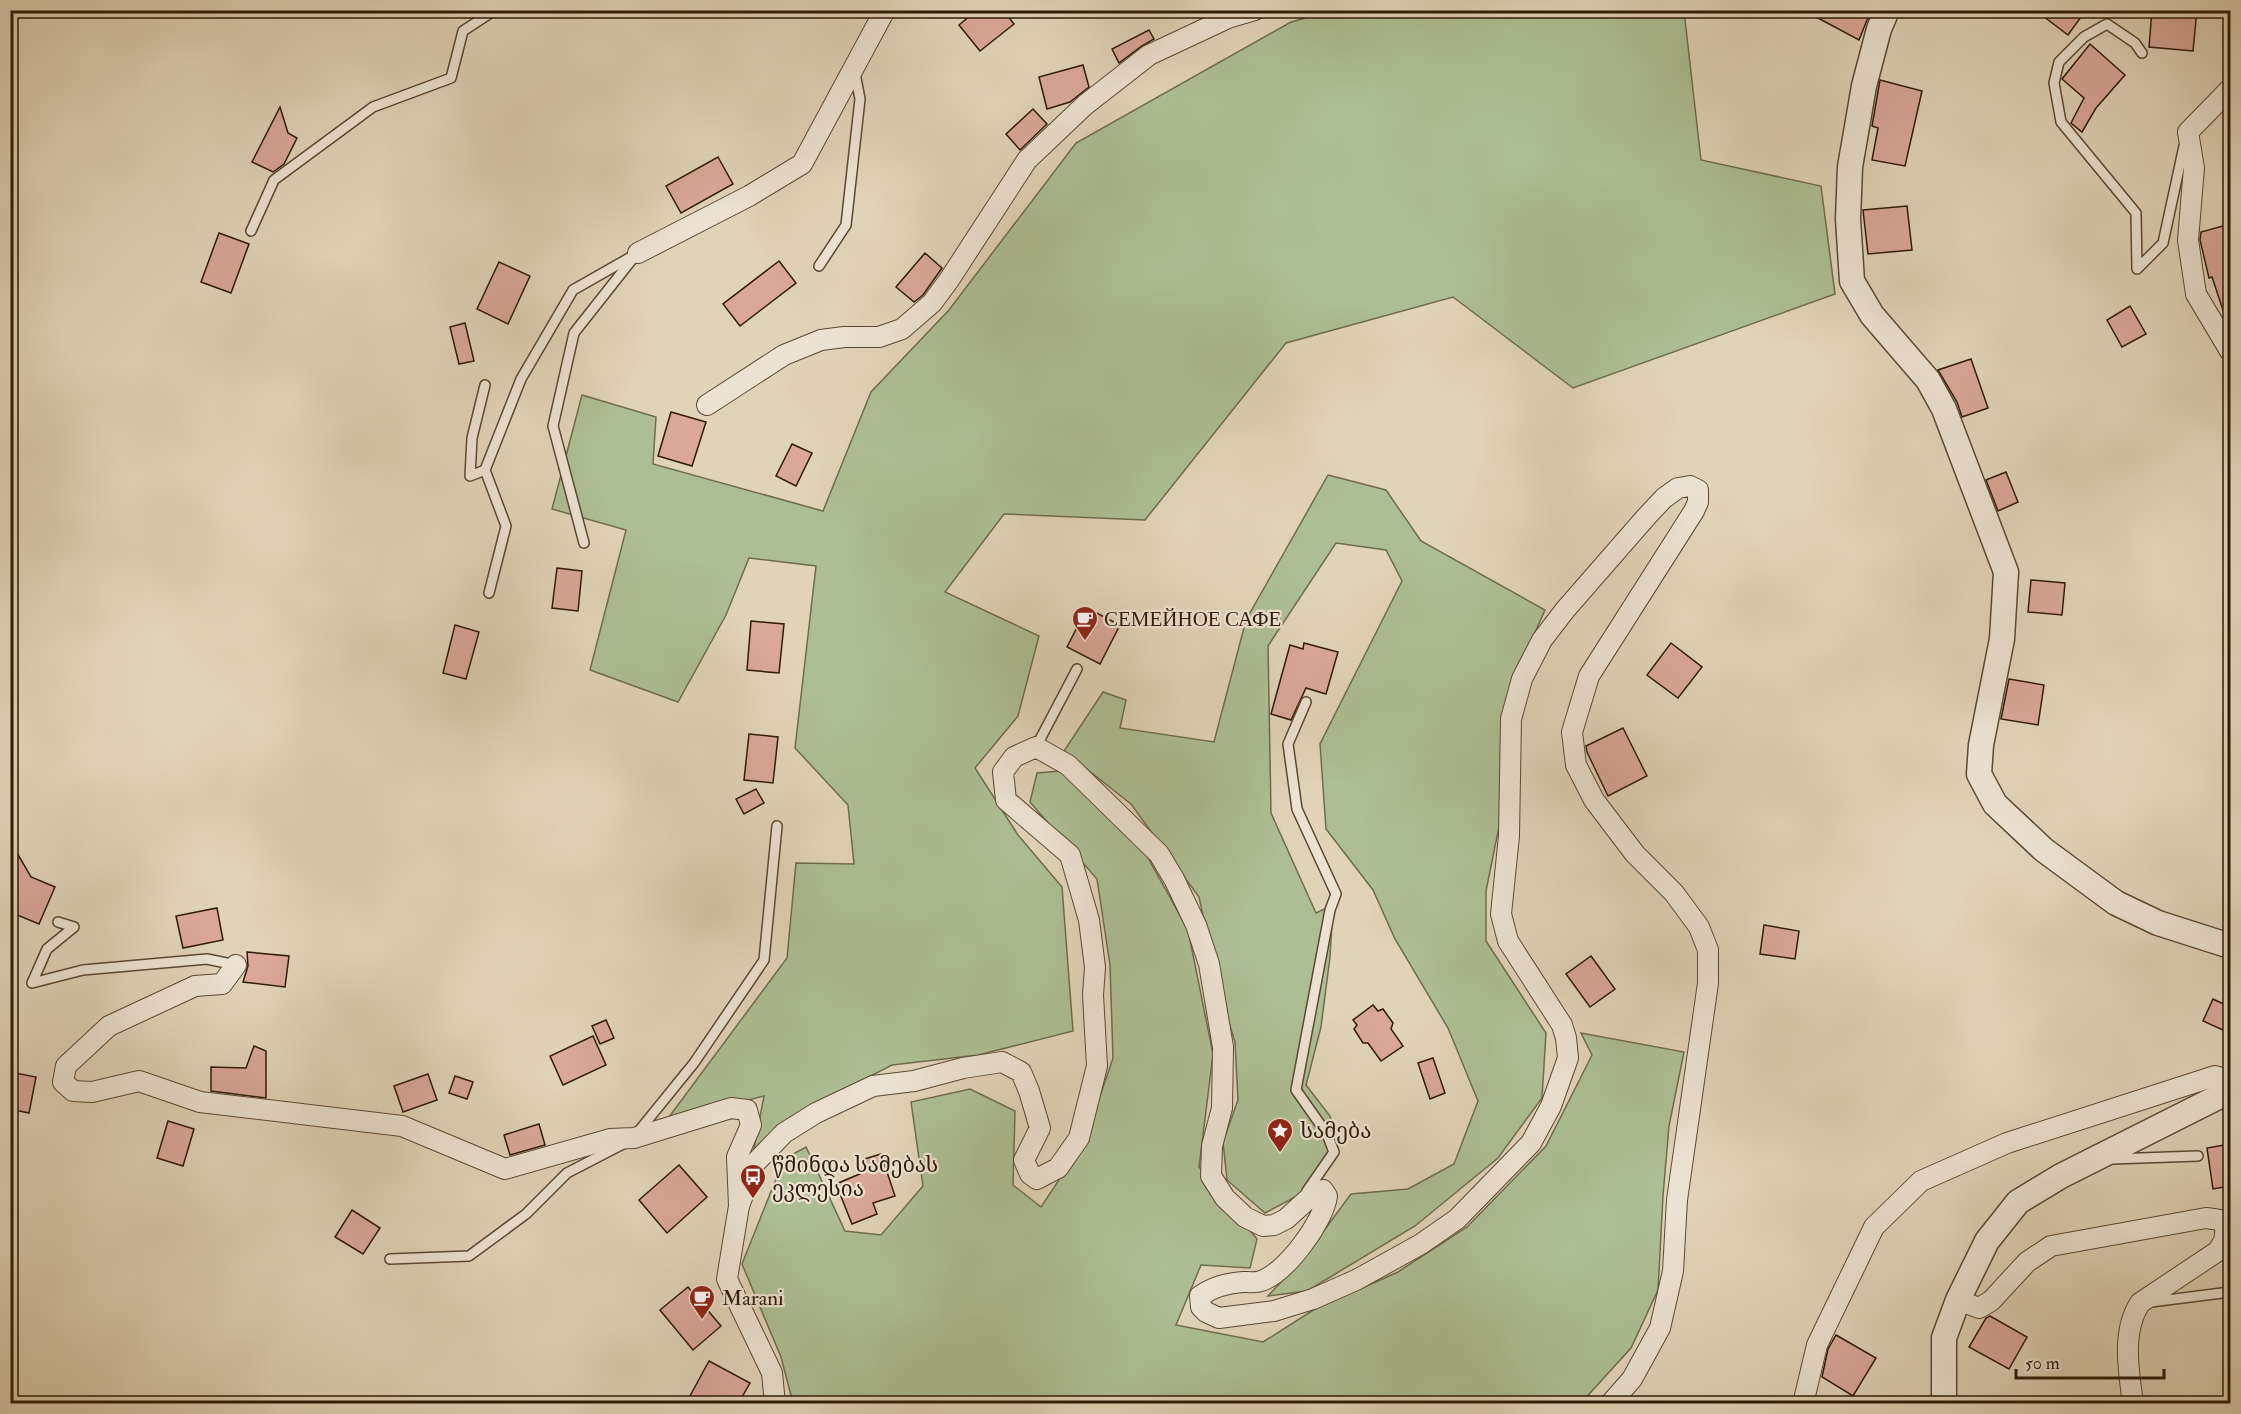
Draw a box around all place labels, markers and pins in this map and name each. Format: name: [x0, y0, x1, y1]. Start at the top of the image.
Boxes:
cafe icon: СЕМЕЙНОЕ САФЕ: [1070, 604, 1100, 642]
place label: СЕМЕЙНОЕ САФЕ: [1104, 606, 1281, 633]
place icon: სამება: [1265, 1116, 1295, 1154]
place label: სამება: [1300, 1118, 1372, 1145]
place label: წმინდა სამებას ეკლესია: [772, 1152, 938, 1203]
bus stop icon: წმინდა სამებას ეკლესია: [738, 1162, 768, 1200]
cafe icon: Marani: [687, 1283, 717, 1321]
place label: Marani: [722, 1285, 784, 1312]

